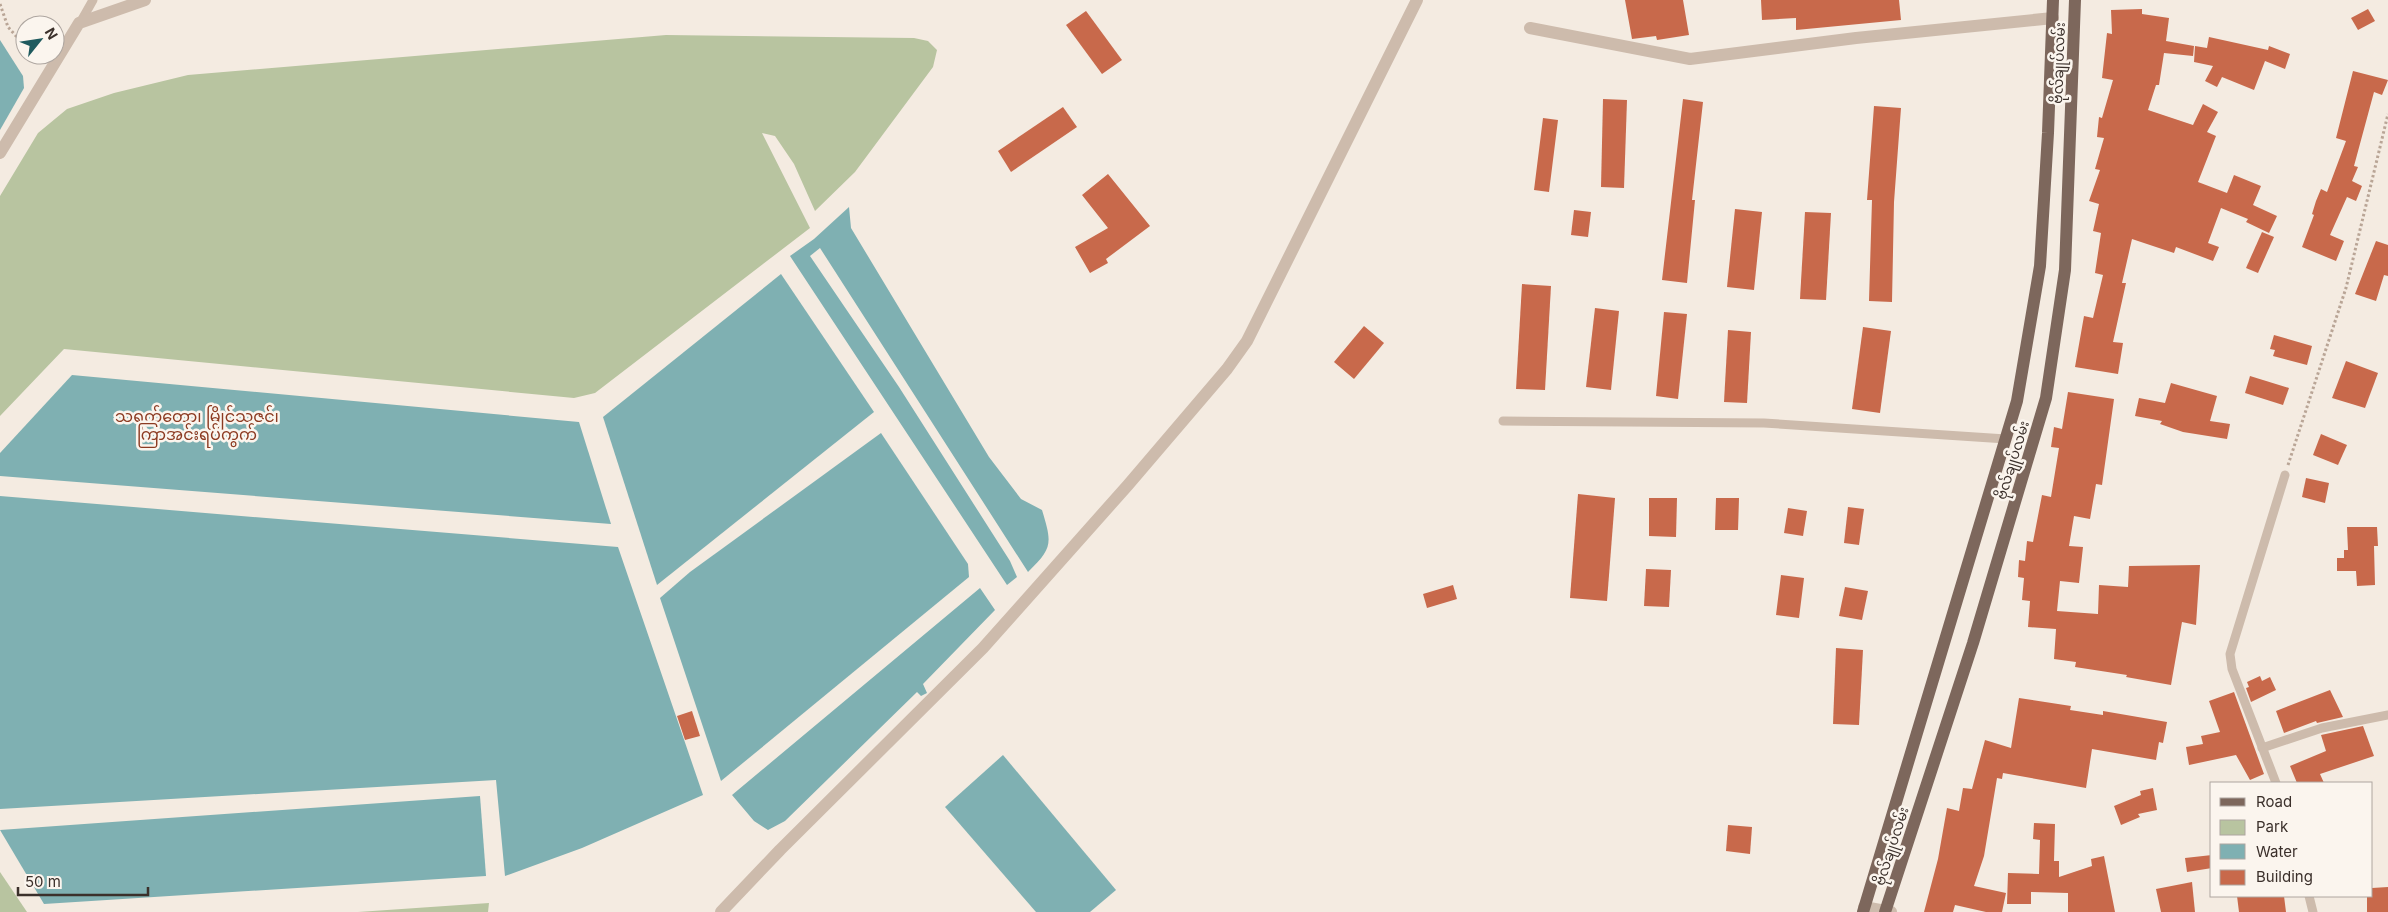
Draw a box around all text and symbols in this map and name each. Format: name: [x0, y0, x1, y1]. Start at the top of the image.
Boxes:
north arrow: [15, 15, 65, 65]
street label: ဗိုလ်ချုပ်လမ်း: [2047, 22, 2072, 104]
text: N: [42, 24, 62, 42]
district label: သရက်တော၊ မြိုင်သဇင်၊ ကြာအင်းရပ်ကွက်: [115, 405, 279, 448]
street label: ဗိုလ်ချုပ်လမ်း: [1991, 418, 2036, 503]
legend: [2210, 782, 2373, 897]
text: Road: [2256, 792, 2292, 811]
street label: ဗိုလ်ချုပ်လမ်း: [1869, 804, 1915, 889]
text: Park: [2256, 817, 2289, 836]
text: Water: [2256, 842, 2298, 861]
scale bar: [18, 864, 148, 896]
text: Building: [2256, 867, 2313, 886]
text: 50 m: [25, 872, 61, 891]

